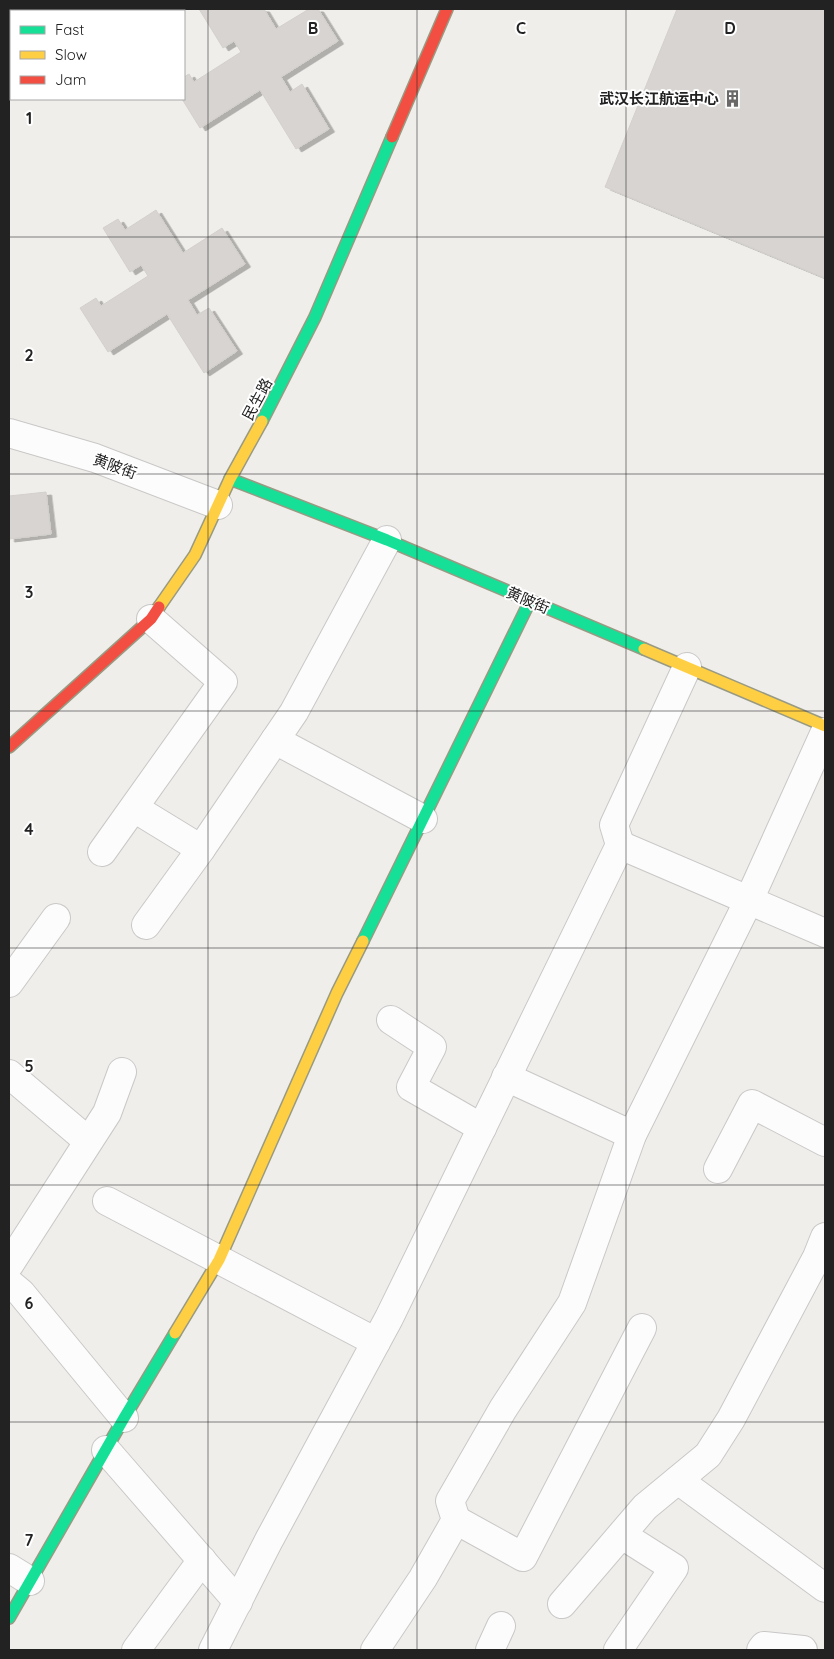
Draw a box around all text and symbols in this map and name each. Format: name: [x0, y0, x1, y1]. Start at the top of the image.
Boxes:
legend: [10, 10, 185, 100]
text: B: [308, 18, 318, 38]
text: C: [516, 18, 526, 38]
text: D: [724, 18, 736, 38]
text: Fast: [55, 20, 84, 39]
text: Slow: [55, 45, 87, 64]
text: Jam: [55, 70, 86, 89]
building icon: 武汉长江航运中心: [723, 88, 743, 108]
place label: 武汉长江航运中心: [599, 89, 719, 108]
text: 1: [26, 108, 32, 128]
text: 2: [24, 345, 34, 365]
street label: 民生路: [238, 375, 276, 423]
street label: 黄陂街: [91, 449, 139, 483]
text: 3: [25, 582, 33, 602]
street label: 黄陂街: [504, 582, 552, 618]
text: 4: [24, 819, 34, 839]
text: 5: [24, 1056, 34, 1076]
text: 6: [25, 1293, 34, 1313]
text: 7: [25, 1530, 34, 1550]

